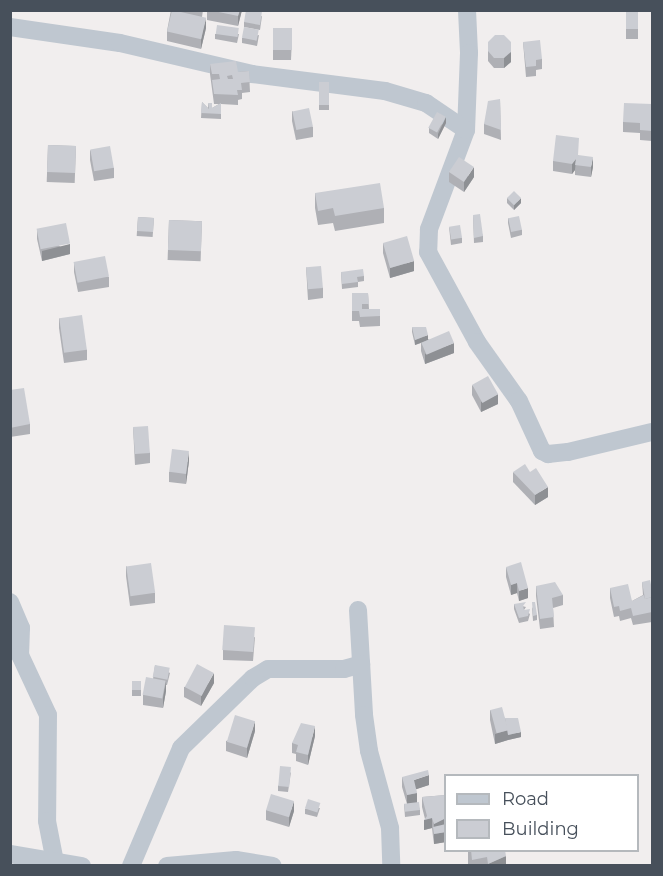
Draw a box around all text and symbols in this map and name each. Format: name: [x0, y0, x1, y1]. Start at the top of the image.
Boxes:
legend: [444, 774, 639, 852]
text: Road: [502, 788, 549, 810]
text: Building: [502, 818, 579, 840]

